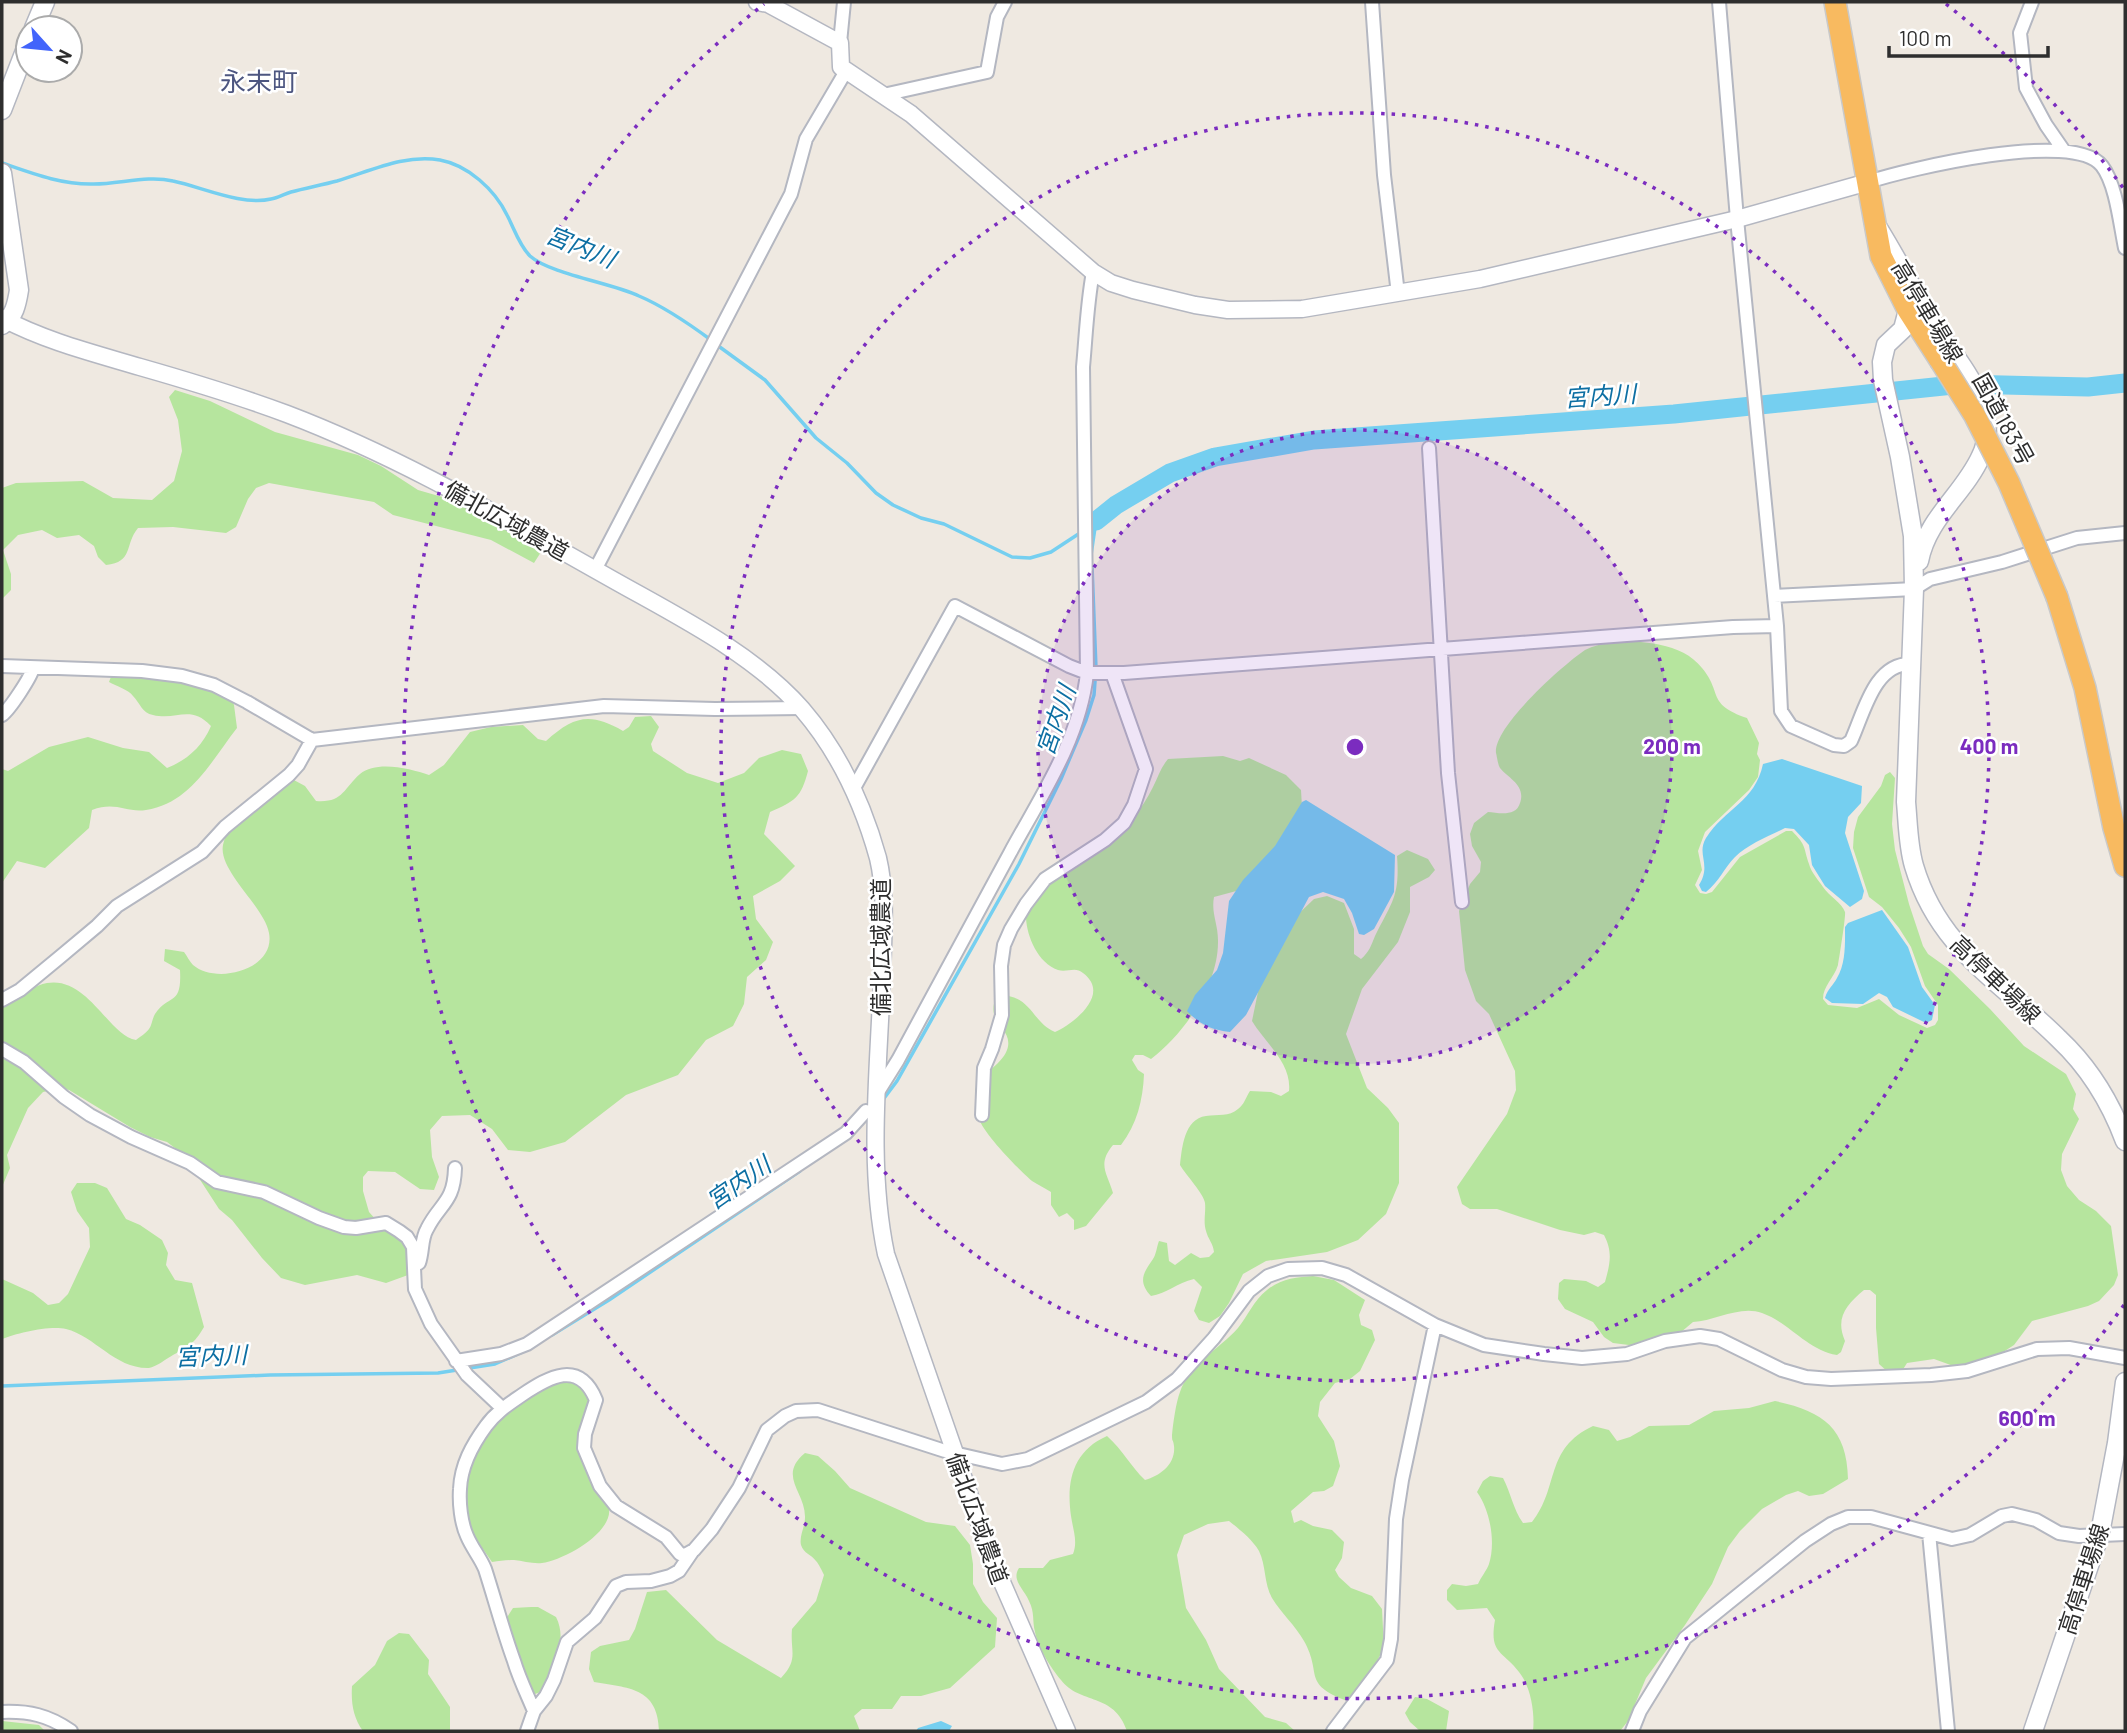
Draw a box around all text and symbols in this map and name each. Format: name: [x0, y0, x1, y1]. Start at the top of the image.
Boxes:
north arrow: [14, 14, 84, 84]
scale bar: [1889, 14, 2048, 58]
text: 100 m: [1899, 25, 1952, 50]
text: N: [51, 46, 78, 68]
district label: 永末町: [220, 65, 298, 96]
water label: 宮内川: [542, 219, 623, 274]
street label: 高停車場線: [1886, 255, 1970, 367]
street label: 国道183号: [1967, 368, 2041, 470]
water label: 宮内川: [1563, 378, 1640, 412]
street label: 備北広域農道: [440, 474, 574, 566]
water label: 宮内川: [1030, 678, 1081, 759]
text: 200 m: [1643, 733, 1701, 758]
text: 400 m: [1960, 733, 2018, 758]
centre of rings: [1343, 735, 1367, 759]
street label: 備北広域農道: [866, 878, 894, 1016]
street label: 高停車場線: [1945, 929, 2047, 1029]
water label: 宮内川: [700, 1148, 778, 1215]
water label: 宮内川: [175, 1339, 250, 1371]
text: 600 m: [1999, 1405, 2055, 1430]
street label: 備北広域農道: [941, 1448, 1015, 1588]
street label: 高停車場線: [2052, 1520, 2114, 1638]

